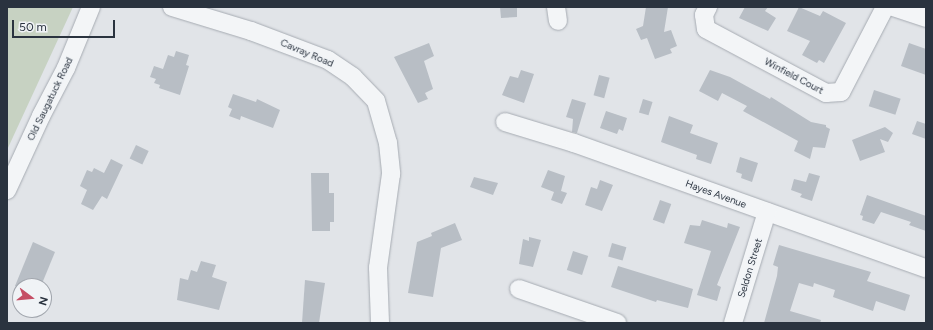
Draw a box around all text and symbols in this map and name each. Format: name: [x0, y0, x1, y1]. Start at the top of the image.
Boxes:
scale bar: [14, 12, 117, 38]
text: 50 m: [19, 20, 47, 34]
street label: Cavray Road: [279, 36, 335, 70]
street label: Old Saugatuck Road: [25, 55, 75, 143]
street label: Winfield Court: [762, 55, 826, 97]
street label: Hayes Avenue: [684, 177, 748, 211]
street label: Seldon Street: [735, 237, 765, 299]
north arrow: [12, 278, 52, 318]
text: N: [36, 295, 50, 307]

